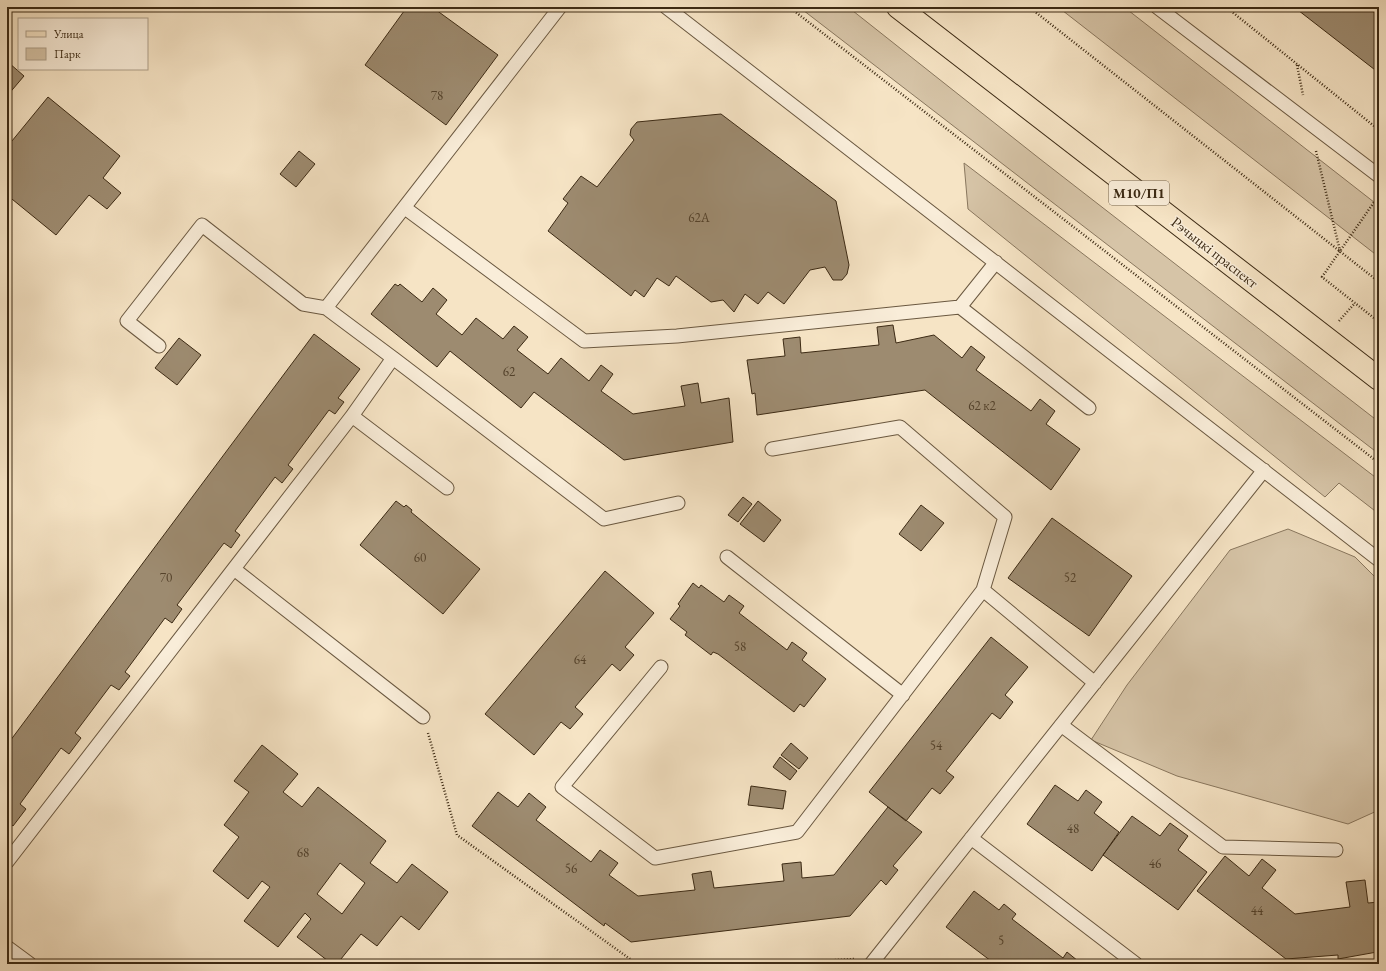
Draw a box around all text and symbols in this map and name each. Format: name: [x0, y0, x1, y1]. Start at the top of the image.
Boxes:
legend: [18, 18, 148, 70]
text: Улица: [53, 26, 84, 42]
text: Парк: [54, 46, 81, 62]
house number: 78: [431, 87, 443, 104]
road number: М10/П1: [1109, 181, 1169, 205]
house number: 62А: [688, 209, 711, 226]
street label: Рэчыцкі праспект: [1168, 212, 1262, 292]
house number: 62: [503, 363, 516, 380]
house number: 62 к2: [968, 397, 997, 414]
house number: 60: [414, 549, 426, 566]
house number: 70: [160, 569, 172, 586]
house number: 52: [1064, 569, 1077, 586]
house number: 58: [734, 638, 746, 655]
house number: 64: [574, 651, 587, 668]
house number: 54: [930, 737, 943, 754]
house number: 48: [1067, 820, 1079, 837]
house number: 68: [297, 844, 309, 861]
house number: 46: [1149, 855, 1161, 872]
house number: 56: [565, 860, 577, 877]
house number: 44: [1251, 902, 1264, 919]
house number: 5: [998, 932, 1004, 949]

